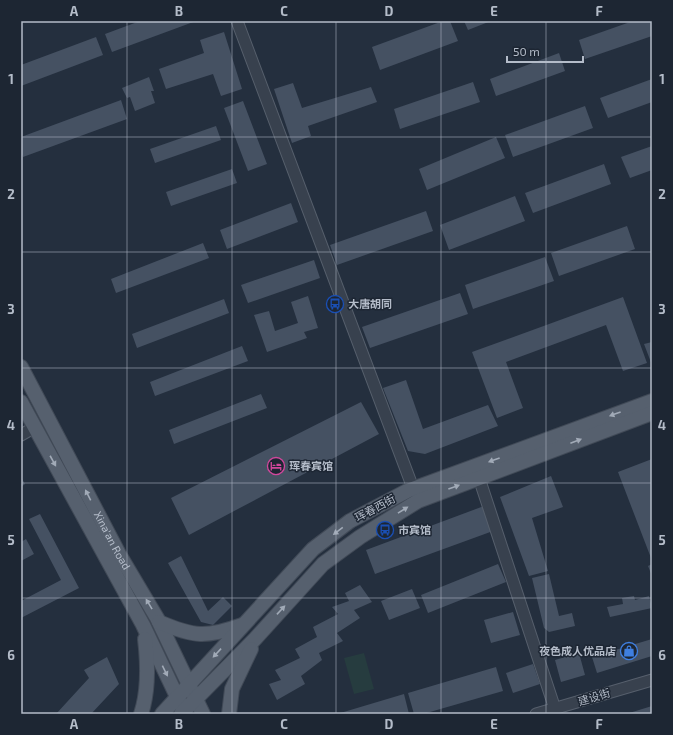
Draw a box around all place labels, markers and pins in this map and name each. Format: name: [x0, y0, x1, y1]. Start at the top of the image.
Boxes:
bus stop icon: 大唐胡同: [325, 294, 345, 314]
place label: 大唐胡同: [348, 297, 392, 310]
hotel icon: 珲春宾馆: [266, 456, 286, 476]
place label: 珲春宾馆: [289, 459, 333, 472]
bus stop icon: 市宾馆: [375, 520, 395, 540]
place label: 市宾馆: [398, 523, 431, 536]
shop icon: 夜色成人优品店: [619, 641, 639, 661]
place label: 夜色成人优品店: [539, 644, 616, 657]

